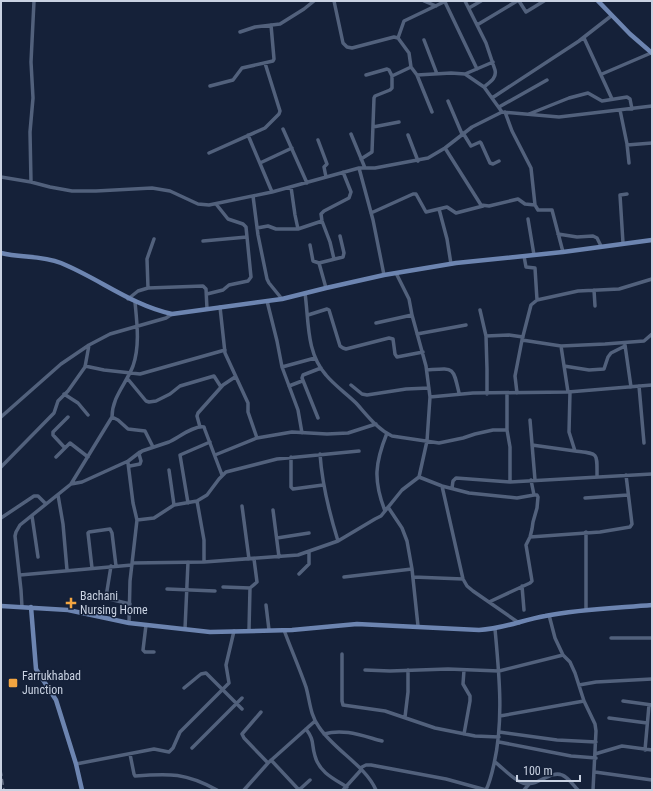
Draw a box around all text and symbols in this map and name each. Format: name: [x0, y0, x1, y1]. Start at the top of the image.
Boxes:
place label: Bachani Nursing Home: [80, 589, 148, 617]
marker: Bachani Nursing Home: [65, 597, 77, 609]
place label: Farrukhabad Junction: [22, 669, 81, 697]
marker: Farrukhabad Junction: [7, 677, 19, 689]
scale bar: [517, 757, 580, 783]
text: 100 m: [523, 764, 553, 778]

